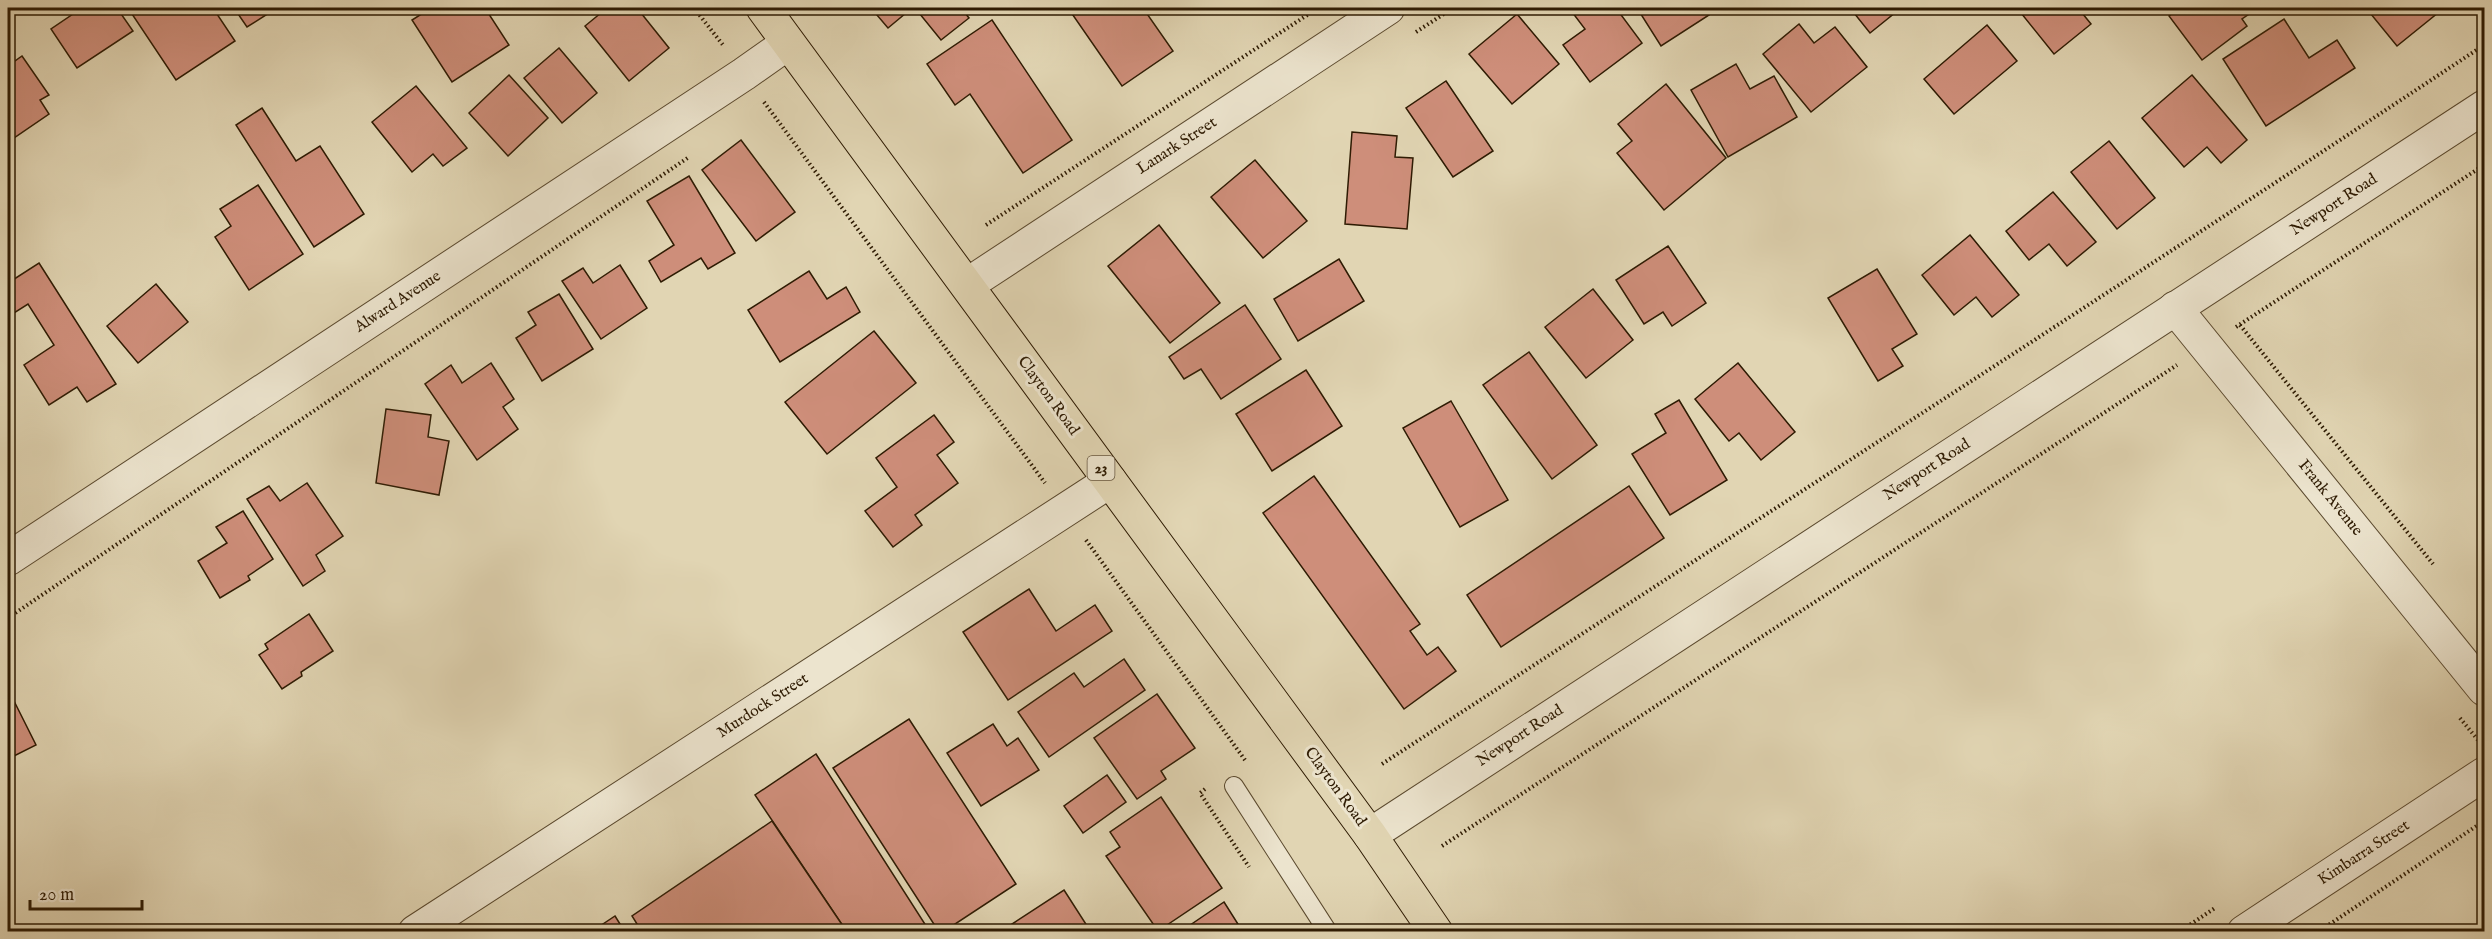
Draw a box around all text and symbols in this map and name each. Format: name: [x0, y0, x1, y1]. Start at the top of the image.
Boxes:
street label: Lanark Street: [1133, 112, 1221, 179]
street label: Newport Road: [2287, 169, 2382, 240]
street label: Alward Avenue: [350, 267, 445, 338]
street label: Clayton Road: [1013, 353, 1084, 440]
street label: Newport Road: [1880, 434, 1975, 505]
road number: 23: [1088, 456, 1114, 480]
street label: Frank Avenue: [2293, 456, 2367, 540]
street label: Murdock Street: [714, 669, 813, 743]
street label: Newport Road: [1473, 700, 1568, 771]
street label: Clayton Road: [1300, 744, 1371, 831]
street label: Kimbarra Street: [2314, 816, 2414, 890]
scale bar: [30, 873, 142, 911]
text: 20 m: [39, 884, 74, 907]

